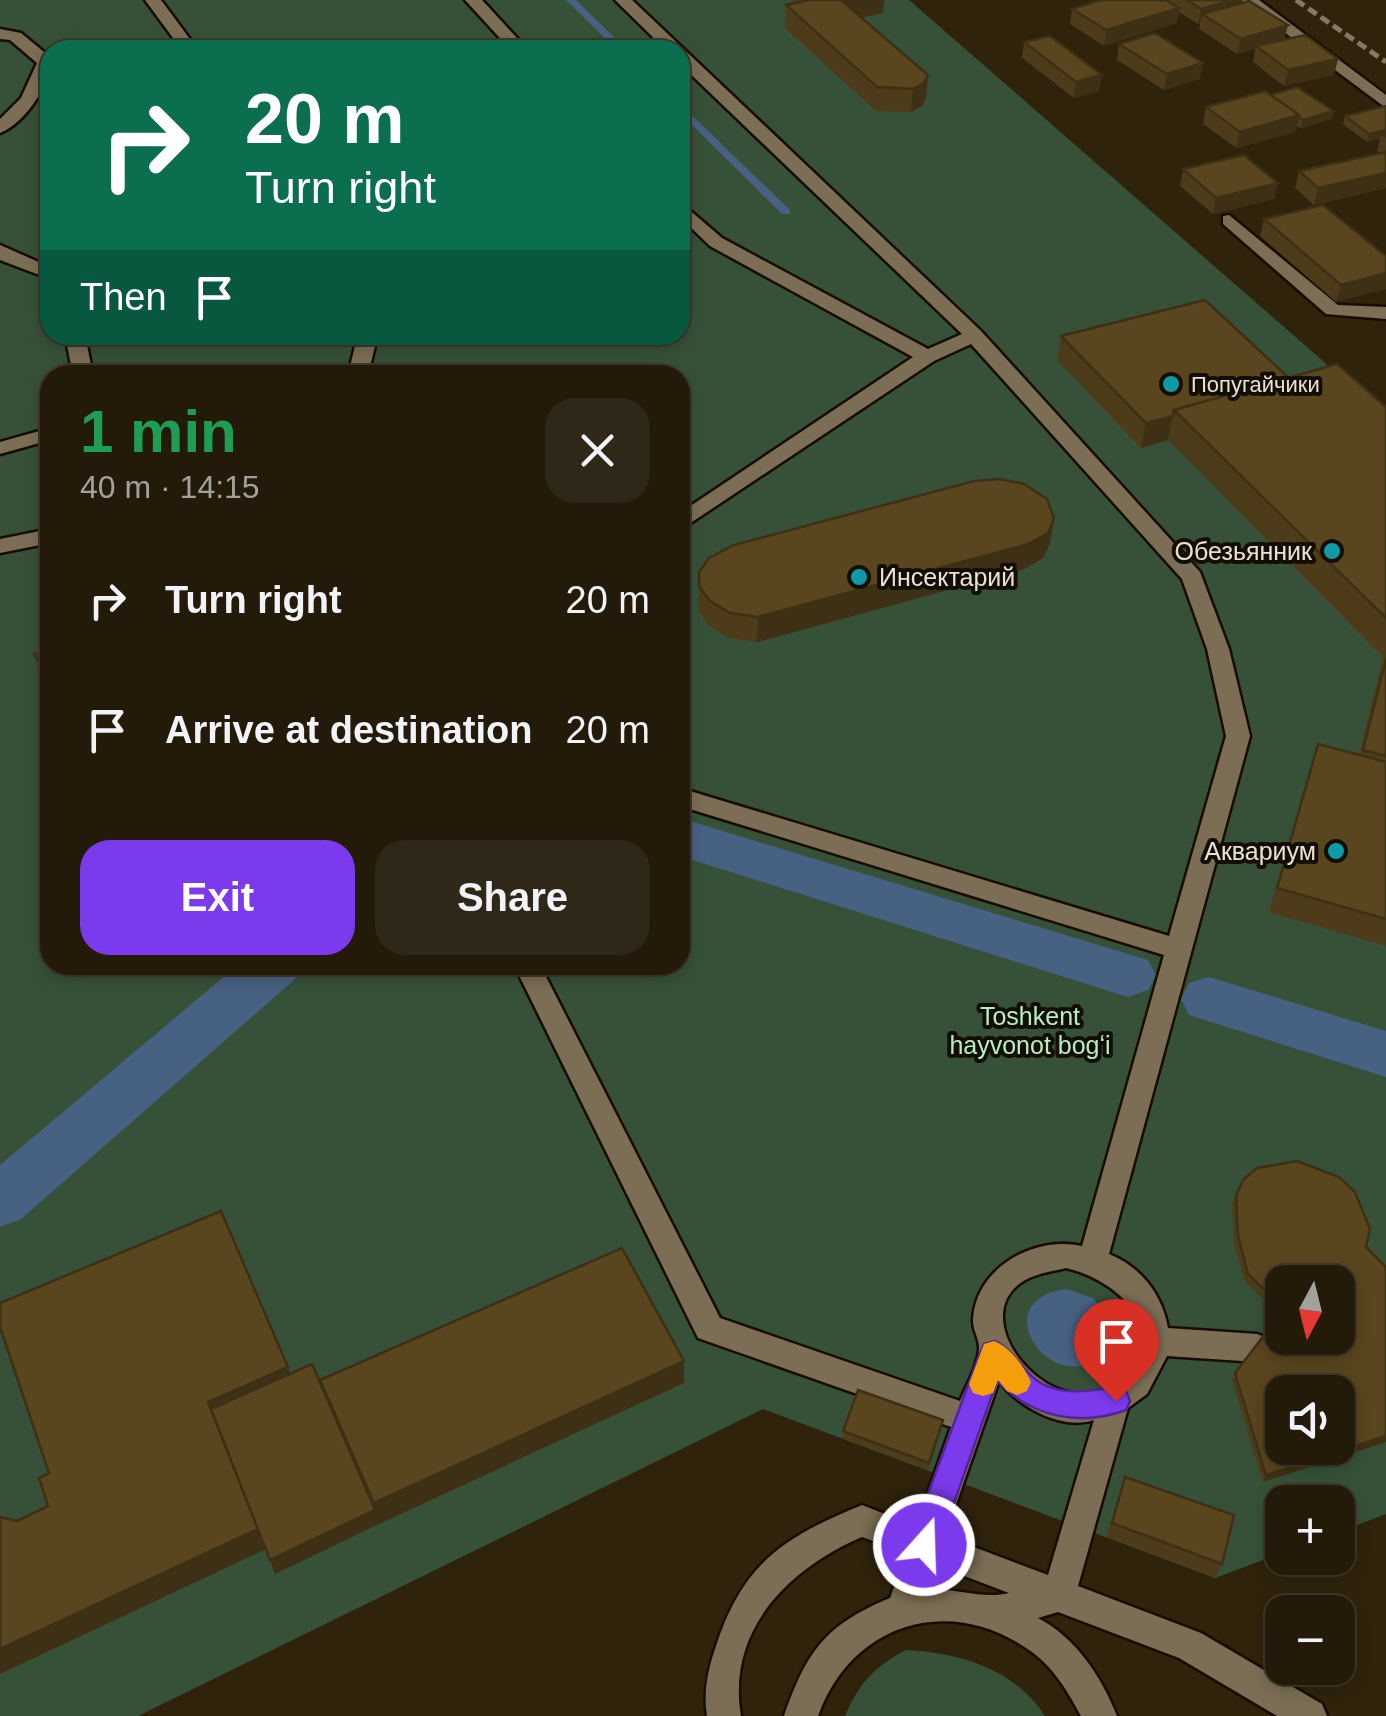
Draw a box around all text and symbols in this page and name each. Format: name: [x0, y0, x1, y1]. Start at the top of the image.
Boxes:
icon: right: [80, 80, 210, 210]
text: 20 m: [245, 80, 405, 158]
text: Turn right: [245, 162, 436, 213]
icon: arrive: [187, 270, 242, 325]
text: Then: [80, 276, 167, 318]
place label: Попугайчики: [1191, 372, 1320, 397]
marker: Попугайчики: [1160, 373, 1182, 395]
text: 1 min: [80, 398, 237, 465]
button: close: [545, 398, 650, 503]
text: 40 m · 14:15: [80, 469, 260, 505]
place label: Обезьянник: [1175, 537, 1313, 565]
marker: Обезьянник: [1321, 540, 1343, 562]
place label: Инсектарий: [879, 563, 1015, 591]
marker: Инсектарий: [848, 566, 870, 588]
icon: right: [80, 573, 135, 628]
text: Turn right: [165, 579, 342, 621]
text: 20 m: [566, 579, 650, 621]
icon: arrive: [80, 703, 135, 758]
text: Arrive at destination: [165, 709, 532, 751]
text: 20 m: [566, 709, 650, 751]
place label: Аквариум: [1204, 837, 1316, 865]
button: Exit: [80, 840, 355, 955]
button: Share: [375, 840, 650, 955]
marker: Аквариум: [1325, 840, 1347, 862]
park label: Toshkent hayvonot bogʻi: [949, 1002, 1111, 1059]
north arrow: [1265, 1265, 1355, 1355]
map controls: [1265, 1265, 1355, 1685]
pin: [1074, 1299, 1159, 1402]
icon: arrive: [1089, 1314, 1144, 1369]
button: sound: [1265, 1375, 1355, 1465]
button: +: [1265, 1485, 1355, 1575]
position arrow: [872, 1493, 976, 1597]
button: −: [1265, 1595, 1355, 1685]

